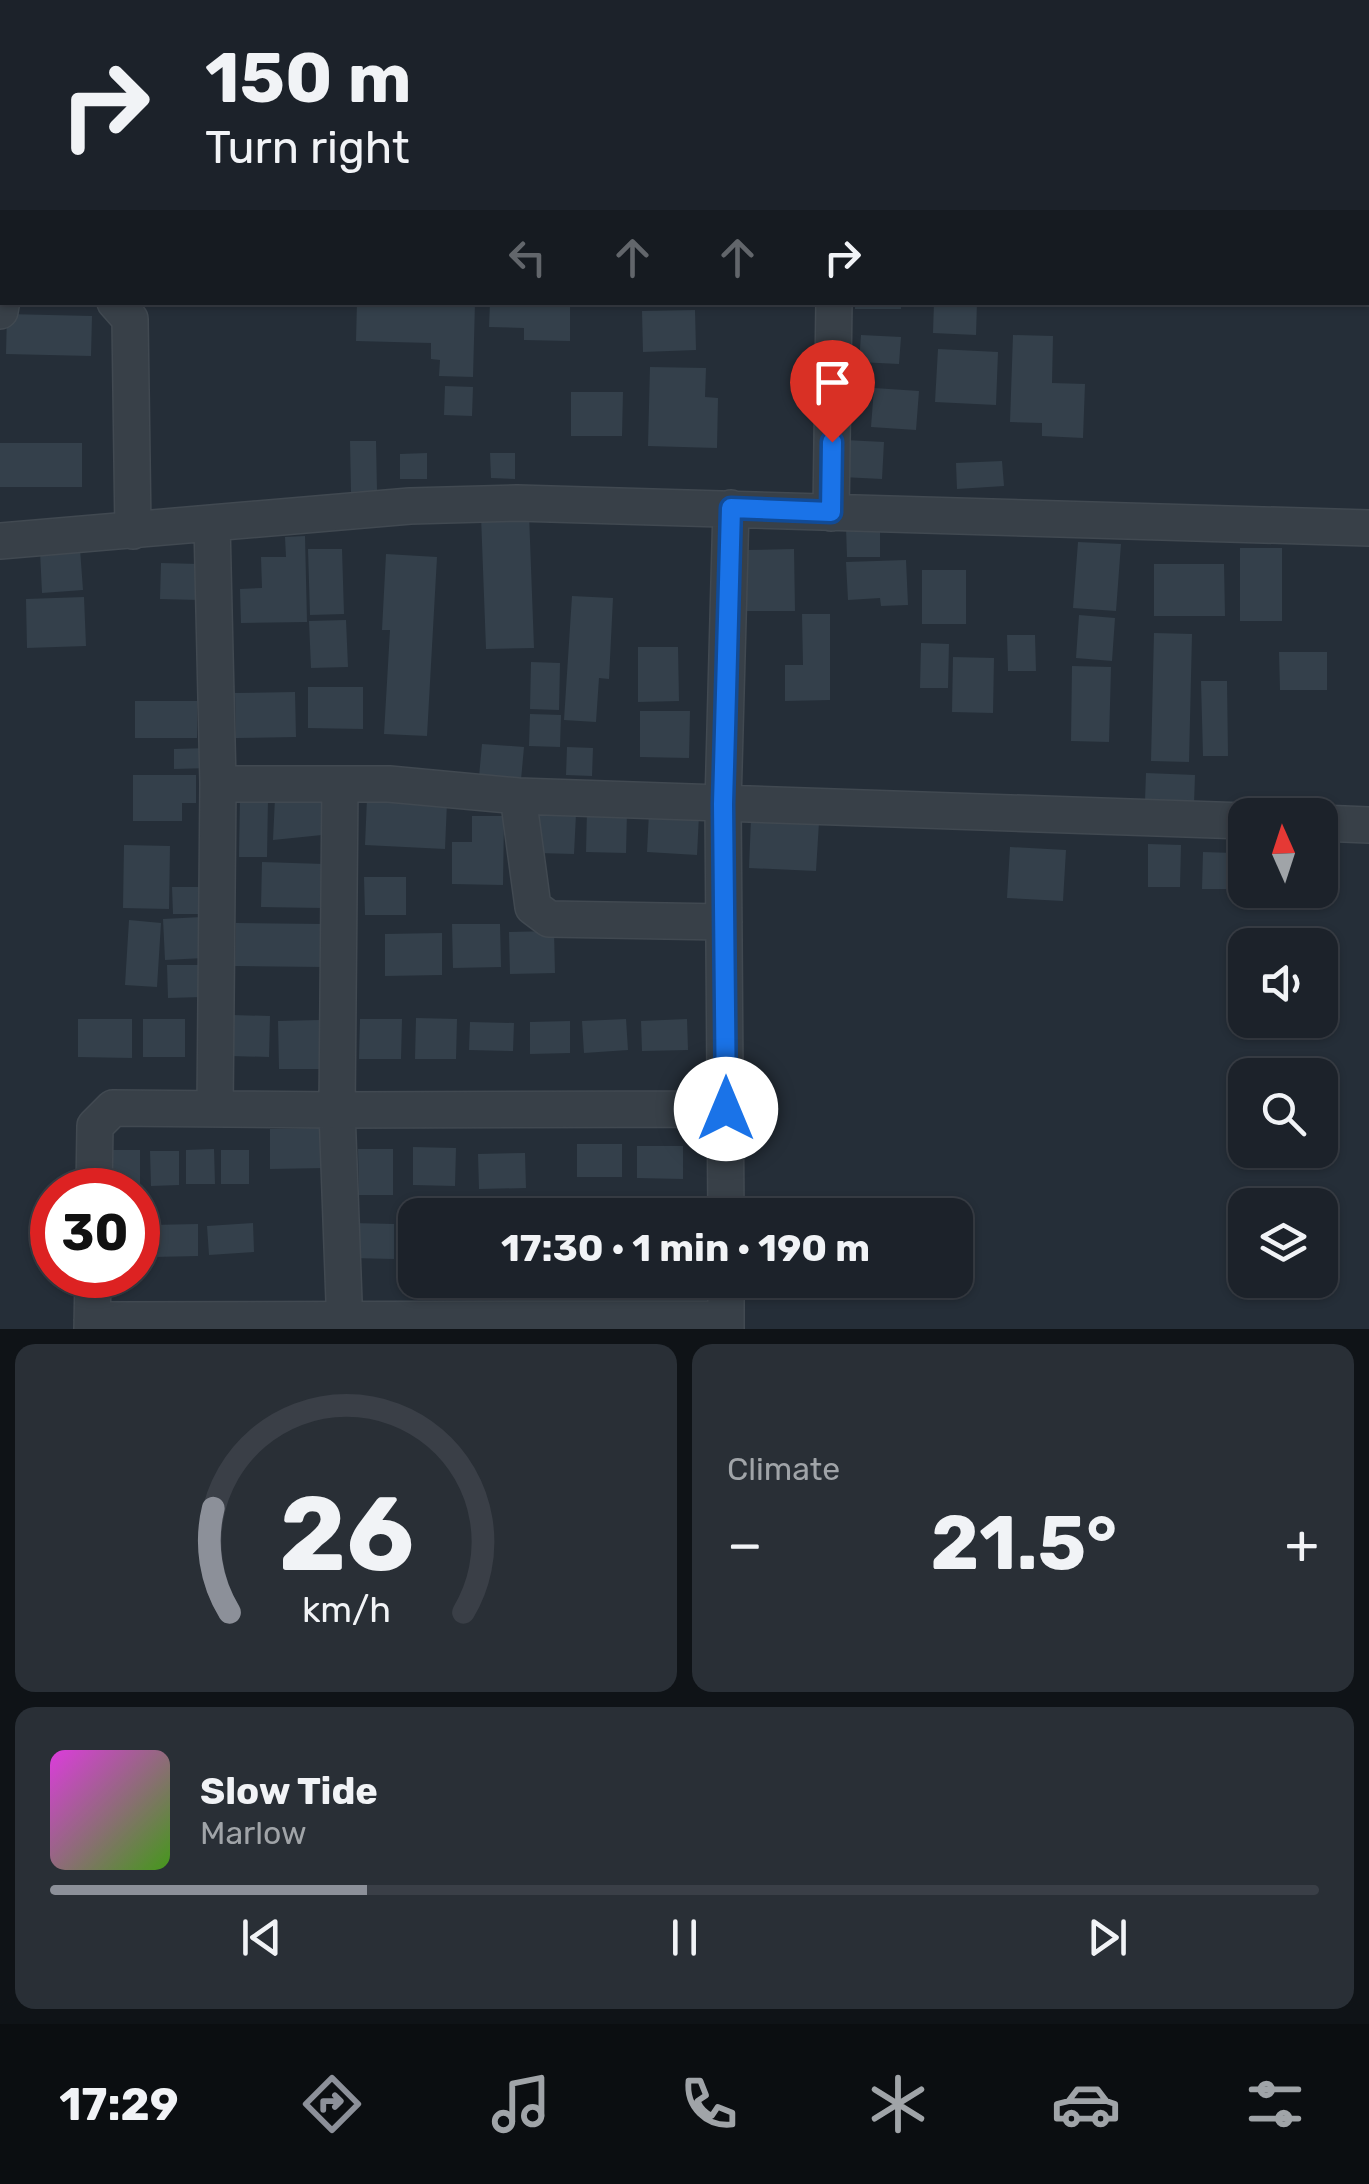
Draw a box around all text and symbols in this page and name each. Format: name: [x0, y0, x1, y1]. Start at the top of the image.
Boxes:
text: 150 m: [205, 37, 412, 120]
icon: right: [40, 40, 170, 170]
text: Turn right: [205, 121, 409, 174]
icon: left: [500, 230, 555, 285]
icon: ahead: [605, 230, 660, 285]
icon: ahead: [710, 230, 765, 285]
icon: right: [815, 230, 870, 285]
pin: [790, 340, 875, 443]
icon: arrive: [805, 355, 860, 410]
north arrow: [1228, 798, 1338, 908]
map controls: [1228, 798, 1338, 1298]
button: sound: [1228, 928, 1338, 1038]
position arrow: [674, 1057, 778, 1161]
button: search: [1228, 1058, 1338, 1168]
speed limit sign: 30: [30, 1168, 160, 1298]
button: layers: [1228, 1188, 1338, 1298]
text: 17:30 · 1 min · 190 m: [501, 1225, 870, 1271]
text: Climate: [727, 1450, 840, 1488]
text: 26: [278, 1473, 414, 1596]
text: 21.5°: [930, 1499, 1117, 1588]
text: −: [727, 1512, 763, 1577]
text: +: [1285, 1512, 1319, 1577]
text: km/h: [301, 1589, 391, 1631]
text: Slow Tide: [200, 1768, 378, 1814]
text: Marlow: [200, 1814, 307, 1852]
icon: previous: [234, 1910, 289, 1965]
icon: pause: [657, 1910, 712, 1965]
icon: next: [1080, 1910, 1135, 1965]
icon: directions: [297, 2069, 367, 2139]
icon: music: [486, 2069, 556, 2139]
icon: phone: [674, 2069, 744, 2139]
icon: climate: [863, 2069, 933, 2139]
icon: car: [1051, 2069, 1121, 2139]
icon: filters: [1240, 2069, 1310, 2139]
text: 17:29: [59, 2078, 179, 2131]

